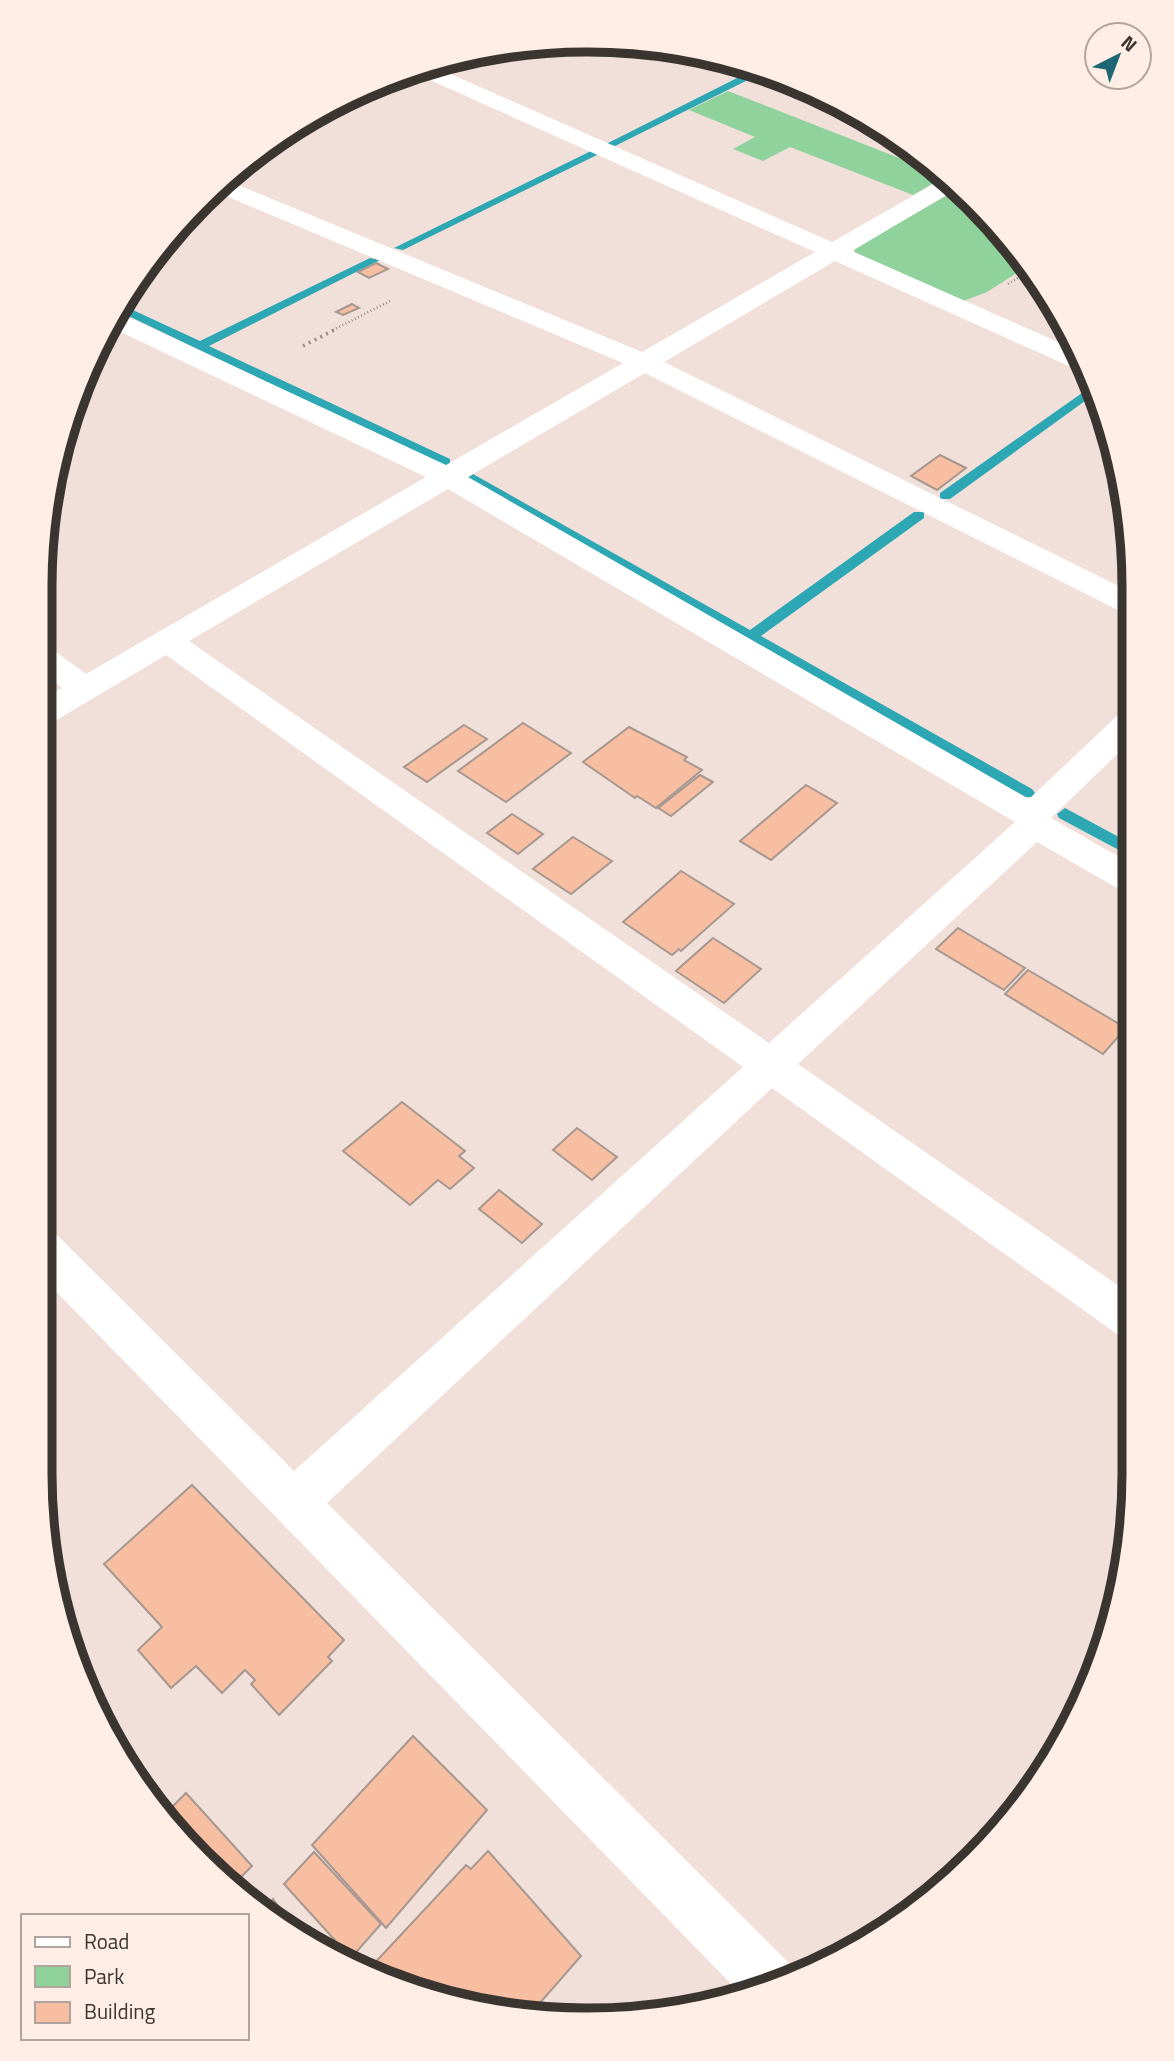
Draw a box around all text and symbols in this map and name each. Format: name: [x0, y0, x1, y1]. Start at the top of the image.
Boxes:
north arrow: [1083, 21, 1153, 91]
text: N: [1115, 28, 1144, 58]
legend: [21, 1914, 248, 2040]
text: Road: [84, 1925, 129, 1957]
text: Park: [84, 1960, 124, 1992]
text: Building: [84, 1995, 156, 2027]

